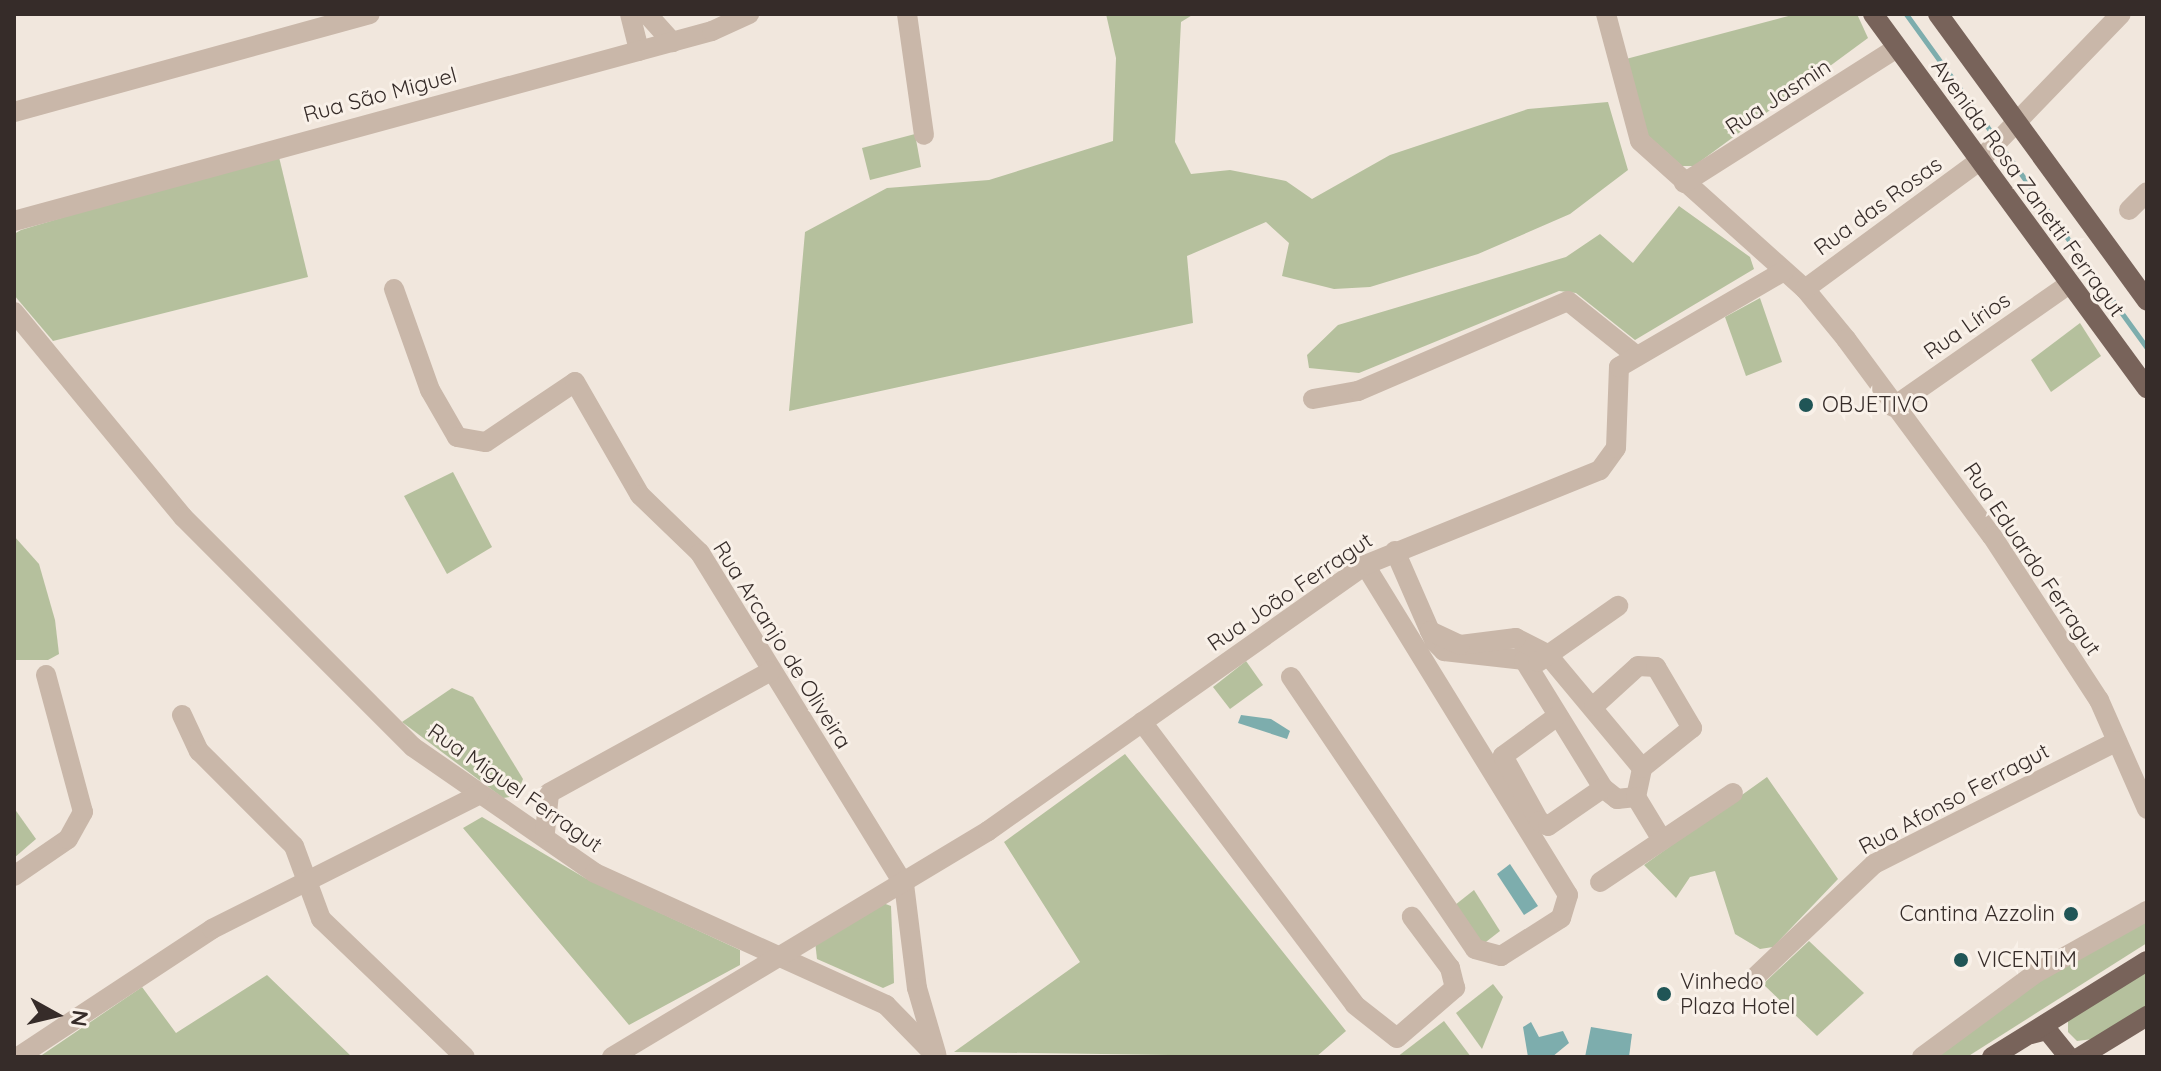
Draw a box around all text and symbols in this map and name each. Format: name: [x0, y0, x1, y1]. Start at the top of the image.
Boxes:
street label: Rua Jasmin: [1720, 53, 1836, 141]
street label: Avenida Rosa Zanetti Ferragut: [1926, 54, 2130, 322]
street label: Rua São Miguel: [300, 62, 460, 128]
street label: Rua das Rosas: [1809, 151, 1947, 261]
street label: Rua Lírios: [1919, 287, 2015, 365]
place label: OBJETIVO: [1822, 392, 1928, 418]
marker: OBJETIVO: [1797, 396, 1815, 414]
street label: Rua Eduardo Ferragut: [1958, 458, 2106, 660]
street label: Rua João Ferragut: [1203, 527, 1377, 657]
street label: Rua Arcanjo de Oliveira: [707, 536, 857, 754]
street label: Rua Miguel Ferragut: [423, 718, 607, 858]
street label: Rua Afonso Ferragut: [1854, 738, 2054, 860]
place label: Cantina Azzolin: [1900, 901, 2055, 927]
marker: Cantina Azzolin: [2062, 905, 2080, 923]
place label: VICENTIM: [1977, 947, 2077, 973]
marker: VICENTIM: [1952, 951, 1970, 969]
place label: Vinhedo Plaza Hotel: [1680, 968, 1795, 1020]
north arrow: [16, 975, 96, 1055]
marker: Vinhedo Plaza Hotel: [1655, 985, 1673, 1003]
text: N: [65, 1008, 95, 1028]

